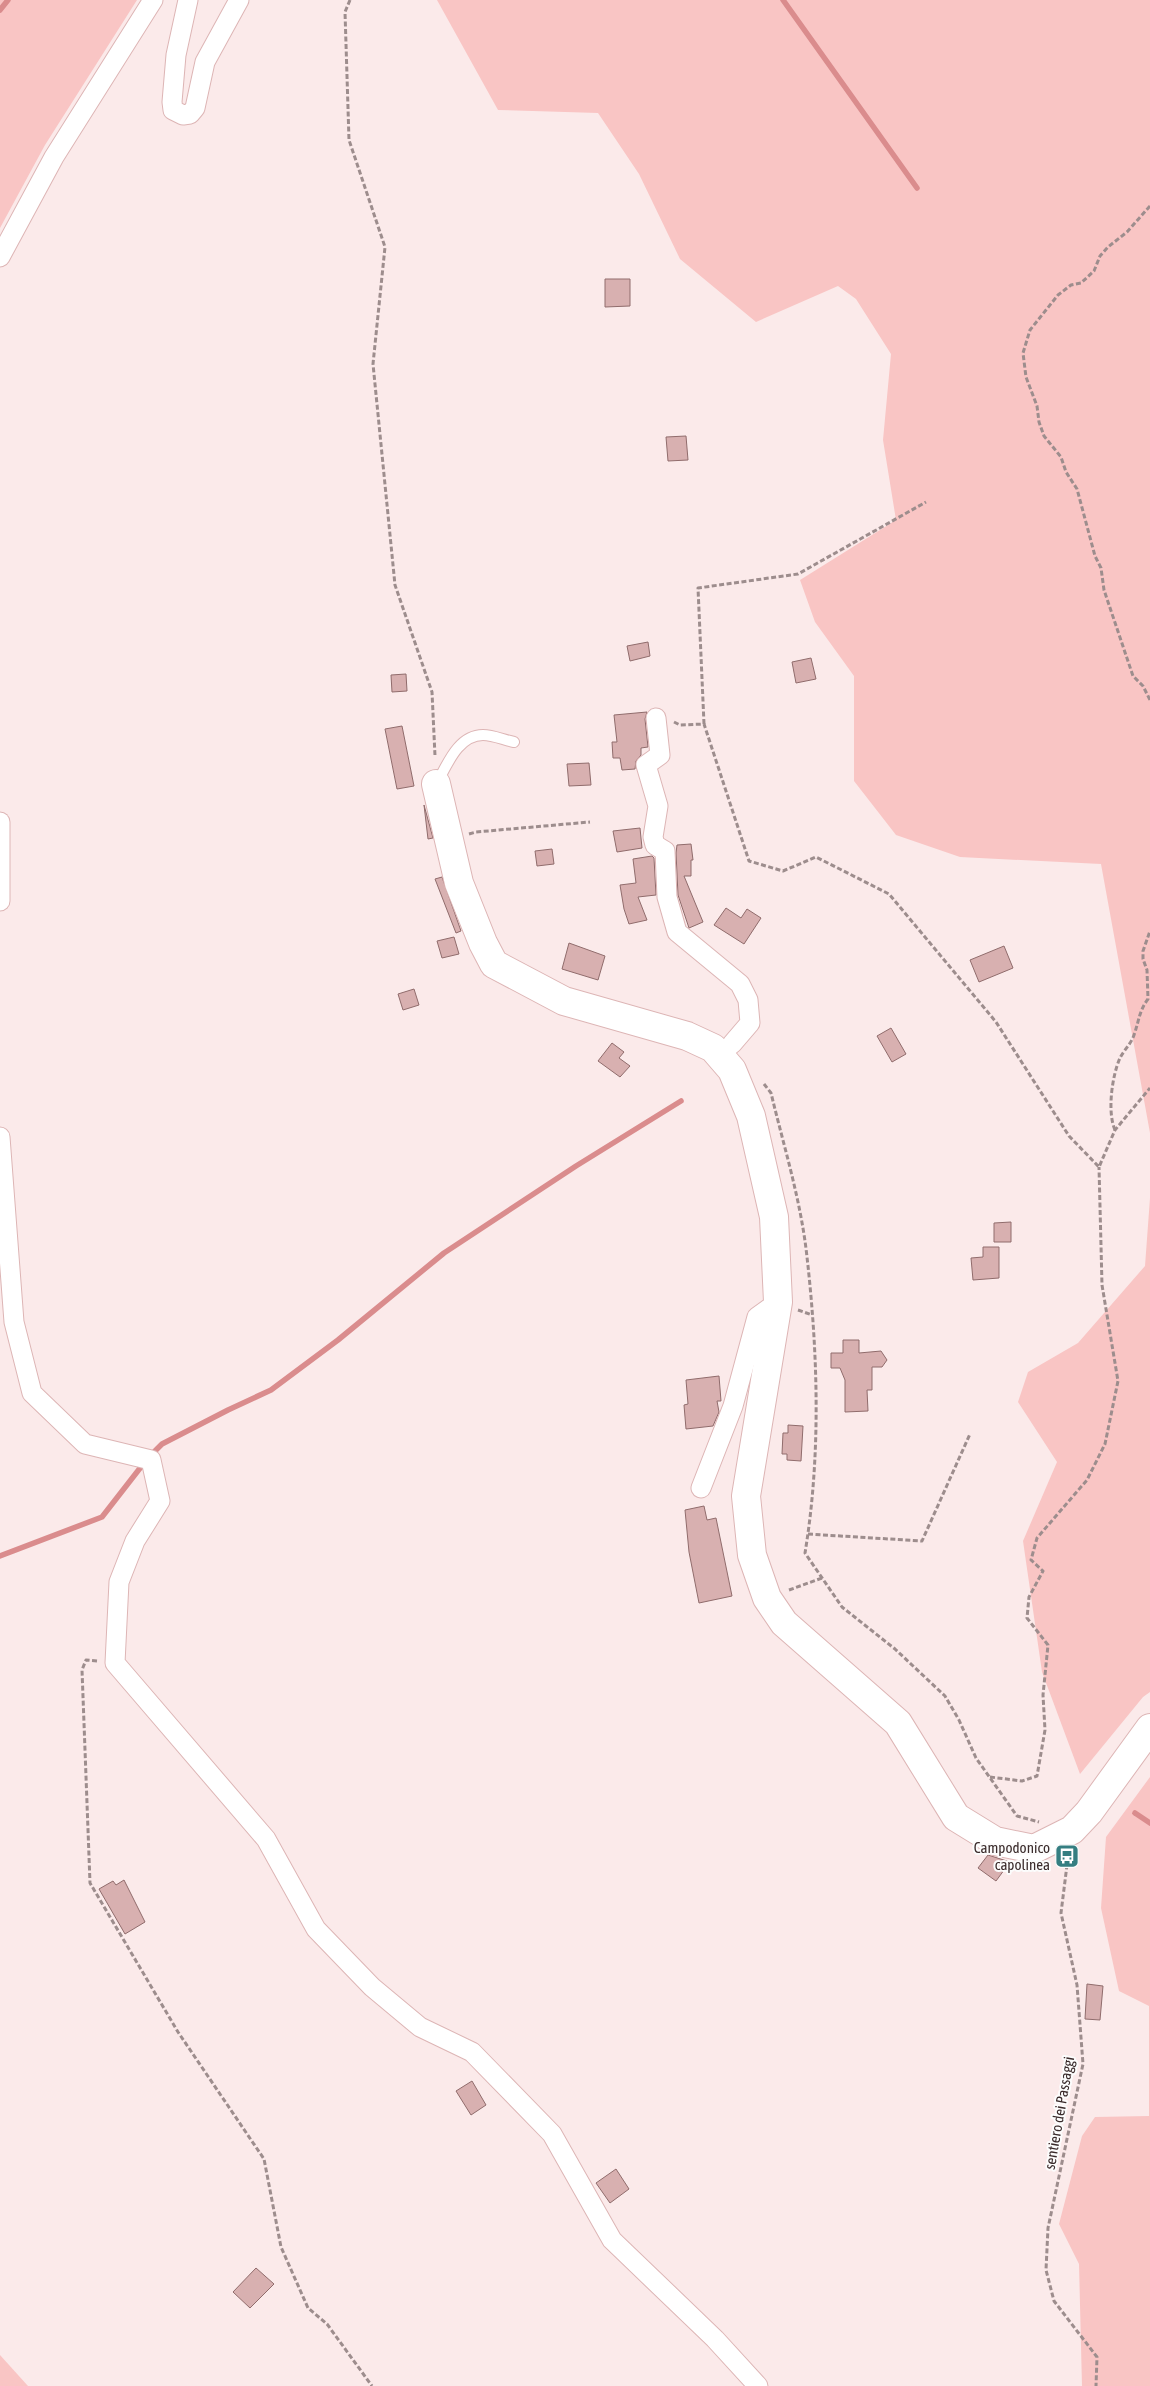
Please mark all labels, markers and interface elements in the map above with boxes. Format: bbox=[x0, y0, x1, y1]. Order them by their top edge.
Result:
place label: Campodonico capolinea bbox=[974, 1839, 1050, 1873]
bus stop icon: Campodonico capolinea bbox=[1054, 1843, 1080, 1869]
street label: sentiero dei Passaggi bbox=[1041, 2055, 1077, 2171]

